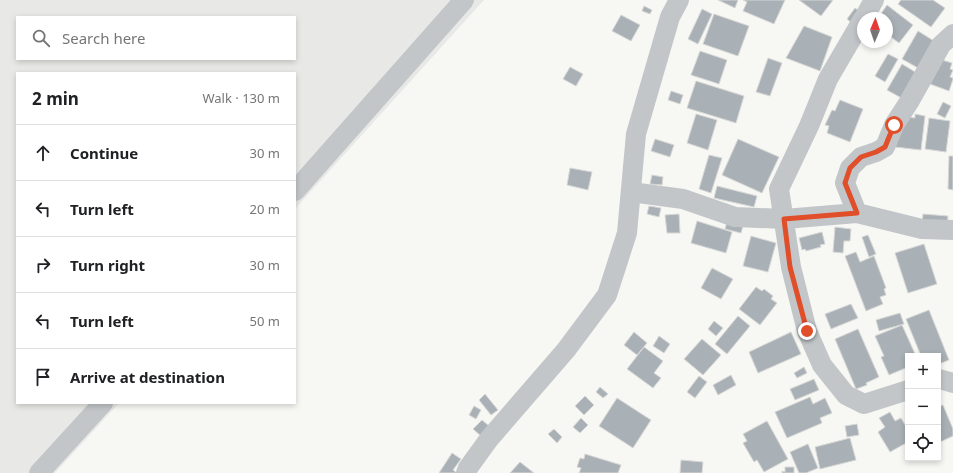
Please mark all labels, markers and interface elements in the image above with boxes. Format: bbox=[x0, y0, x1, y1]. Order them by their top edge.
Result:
north arrow bbox=[857, 12, 893, 48]
search box bbox=[16, 16, 296, 60]
icon: search bbox=[30, 27, 52, 49]
text: Search here bbox=[62, 28, 145, 48]
text: 2 min bbox=[32, 87, 79, 110]
text: Walk · 130 m bbox=[202, 89, 280, 107]
route start bbox=[885, 116, 903, 134]
icon: ahead bbox=[32, 142, 54, 164]
text: Continue bbox=[70, 143, 138, 163]
text: 30 m bbox=[250, 144, 280, 162]
icon: left bbox=[32, 198, 54, 220]
text: Turn left bbox=[70, 199, 134, 219]
text: 20 m bbox=[250, 200, 280, 218]
icon: right bbox=[32, 254, 54, 276]
text: Turn right bbox=[70, 255, 145, 275]
text: 30 m bbox=[250, 256, 280, 274]
icon: left bbox=[32, 310, 54, 332]
text: Turn left bbox=[70, 311, 134, 331]
text: 50 m bbox=[250, 312, 280, 330]
route end bbox=[798, 322, 816, 340]
map controls bbox=[905, 353, 941, 461]
button: + bbox=[905, 353, 941, 389]
icon: arrive bbox=[32, 366, 54, 388]
text: Arrive at destination bbox=[70, 367, 225, 387]
button: − bbox=[905, 389, 941, 425]
button: locate bbox=[905, 425, 941, 461]

